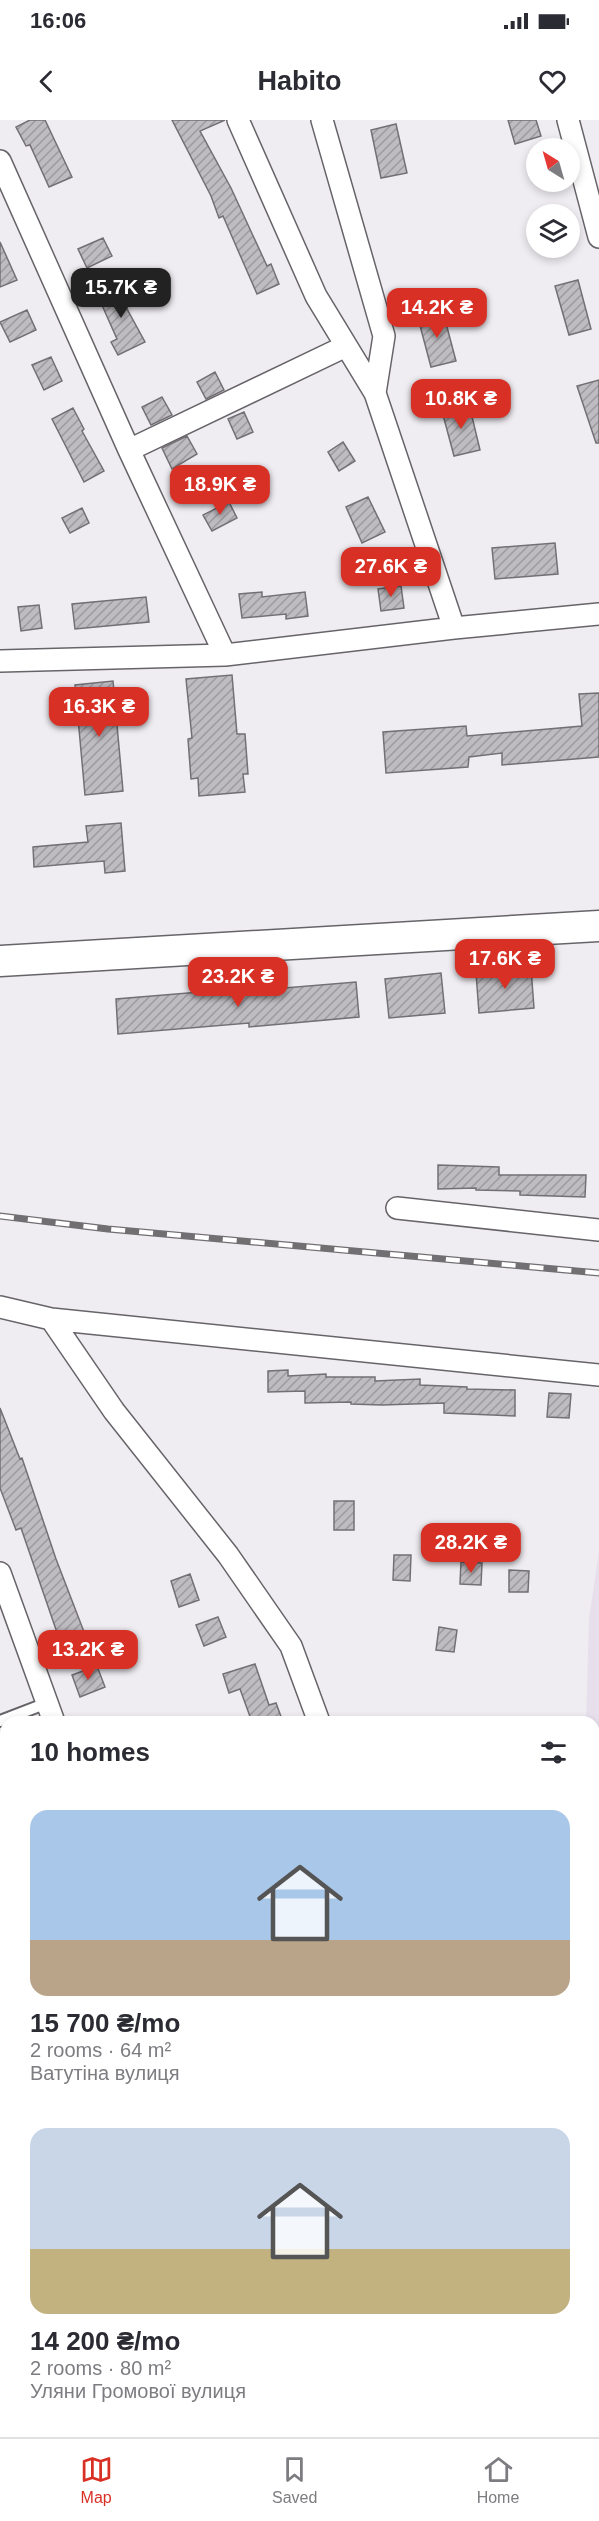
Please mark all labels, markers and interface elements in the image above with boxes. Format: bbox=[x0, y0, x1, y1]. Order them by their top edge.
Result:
text: 16:06 bbox=[30, 8, 86, 33]
icon: back bbox=[30, 65, 63, 98]
icon: heart bbox=[536, 65, 569, 98]
text: Habito bbox=[258, 66, 342, 96]
north arrow bbox=[526, 138, 580, 192]
map controls bbox=[526, 138, 580, 258]
button: layers bbox=[526, 204, 580, 258]
pin: 15.7K ₴ bbox=[66, 268, 176, 319]
text: 15.7K ₴ bbox=[85, 276, 157, 298]
pin: 14.2K ₴ bbox=[382, 288, 492, 339]
text: 14.2K ₴ bbox=[401, 296, 473, 318]
pin: 10.8K ₴ bbox=[406, 379, 516, 430]
text: 10.8K ₴ bbox=[425, 387, 497, 409]
pin: 18.9K ₴ bbox=[165, 465, 275, 516]
text: 18.9K ₴ bbox=[184, 473, 256, 495]
pin: 27.6K ₴ bbox=[336, 547, 446, 598]
text: 27.6K ₴ bbox=[355, 555, 427, 577]
pin: 16.3K ₴ bbox=[44, 687, 154, 738]
text: 16.3K ₴ bbox=[63, 695, 135, 717]
pin: 17.6K ₴ bbox=[450, 939, 560, 990]
text: 17.6K ₴ bbox=[469, 947, 541, 969]
pin: 23.2K ₴ bbox=[183, 957, 293, 1008]
text: 23.2K ₴ bbox=[202, 965, 274, 987]
pin: 28.2K ₴ bbox=[416, 1523, 526, 1574]
text: 28.2K ₴ bbox=[435, 1531, 507, 1553]
pin: 13.2K ₴ bbox=[33, 1630, 143, 1681]
text: 13.2K ₴ bbox=[52, 1638, 124, 1660]
icon: filters bbox=[537, 1736, 570, 1769]
text: 10 homes bbox=[30, 1737, 150, 1767]
icon: home bbox=[246, 1849, 354, 1957]
text: 15 700 ₴/mo bbox=[30, 2008, 180, 2038]
text: 2 rooms · 64 m² bbox=[30, 2039, 171, 2061]
text: Ватутіна вулиця bbox=[30, 2062, 180, 2084]
icon: home bbox=[246, 2167, 354, 2275]
text: 14 200 ₴/mo bbox=[30, 2326, 180, 2356]
text: 2 rooms · 80 m² bbox=[30, 2357, 171, 2379]
text: Уляни Громової вулиця bbox=[30, 2380, 246, 2402]
tab: Map bbox=[80, 2453, 113, 2507]
tab: Saved bbox=[272, 2453, 317, 2507]
tab: Home bbox=[477, 2453, 519, 2507]

